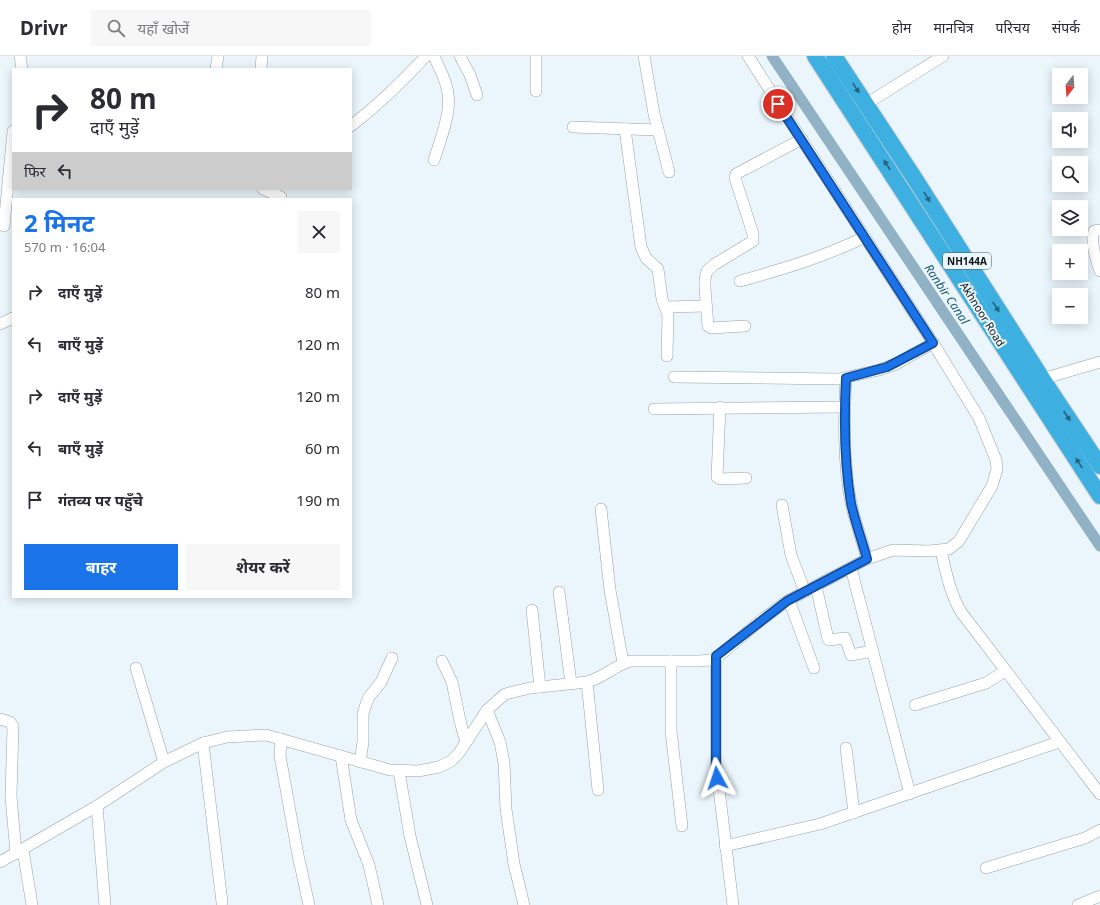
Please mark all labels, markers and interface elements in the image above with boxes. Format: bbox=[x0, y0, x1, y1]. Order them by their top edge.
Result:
search box bbox=[91, 10, 371, 46]
text: Drivr bbox=[20, 15, 67, 41]
icon: search bbox=[105, 17, 127, 39]
text: यहाँ खोजें bbox=[137, 18, 189, 38]
text: होम bbox=[892, 18, 911, 37]
text: मानचित्र bbox=[933, 18, 974, 37]
text: परिचय bbox=[996, 18, 1030, 37]
text: संपर्क bbox=[1052, 18, 1080, 37]
north arrow bbox=[1052, 68, 1088, 104]
map controls bbox=[1052, 68, 1088, 324]
text: 80 m bbox=[90, 79, 157, 117]
one-way arrow bbox=[852, 83, 860, 94]
icon: right bbox=[24, 84, 76, 136]
pin bbox=[761, 87, 795, 121]
icon: arrive bbox=[767, 93, 789, 115]
button: sound bbox=[1052, 112, 1088, 148]
text: दाएँ मुड़ें bbox=[90, 115, 139, 139]
button: search bbox=[1052, 156, 1088, 192]
icon: left bbox=[54, 160, 76, 182]
one-way arrow bbox=[883, 160, 891, 170]
text: फिर bbox=[24, 161, 46, 181]
one-way arrow bbox=[923, 191, 930, 203]
button: layers bbox=[1052, 200, 1088, 236]
text: 2 मिनट bbox=[24, 206, 94, 239]
button: close bbox=[298, 211, 340, 253]
text: 570 m · 16:04 bbox=[24, 238, 105, 256]
button: + bbox=[1052, 244, 1088, 280]
road number: NH144A bbox=[943, 253, 991, 269]
water label: Ranbir Canal bbox=[921, 261, 974, 328]
street label: Akhnoor Road bbox=[957, 279, 1009, 349]
icon: right bbox=[24, 281, 46, 303]
text: दाएँ मुड़ें bbox=[58, 282, 102, 302]
text: 80 m bbox=[305, 282, 340, 302]
button: − bbox=[1052, 288, 1088, 324]
one-way arrow bbox=[992, 302, 1000, 313]
icon: left bbox=[24, 333, 46, 355]
text: बाएँ मुड़ें bbox=[58, 334, 103, 354]
text: 120 m bbox=[296, 334, 340, 354]
icon: right bbox=[24, 385, 46, 407]
text: दाएँ मुड़ें bbox=[58, 386, 102, 406]
text: 120 m bbox=[296, 386, 340, 406]
one-way arrow bbox=[1063, 411, 1071, 422]
icon: left bbox=[24, 437, 46, 459]
text: बाएँ मुड़ें bbox=[58, 438, 103, 458]
text: 60 m bbox=[305, 438, 340, 458]
one-way arrow bbox=[1075, 457, 1082, 469]
icon: arrive bbox=[24, 489, 46, 511]
text: गंतव्य पर पहुँचे bbox=[58, 490, 143, 510]
text: 190 m bbox=[296, 490, 340, 510]
button: बाहर bbox=[24, 544, 178, 590]
button: शेयर करें bbox=[186, 544, 340, 590]
position arrow bbox=[696, 757, 738, 799]

